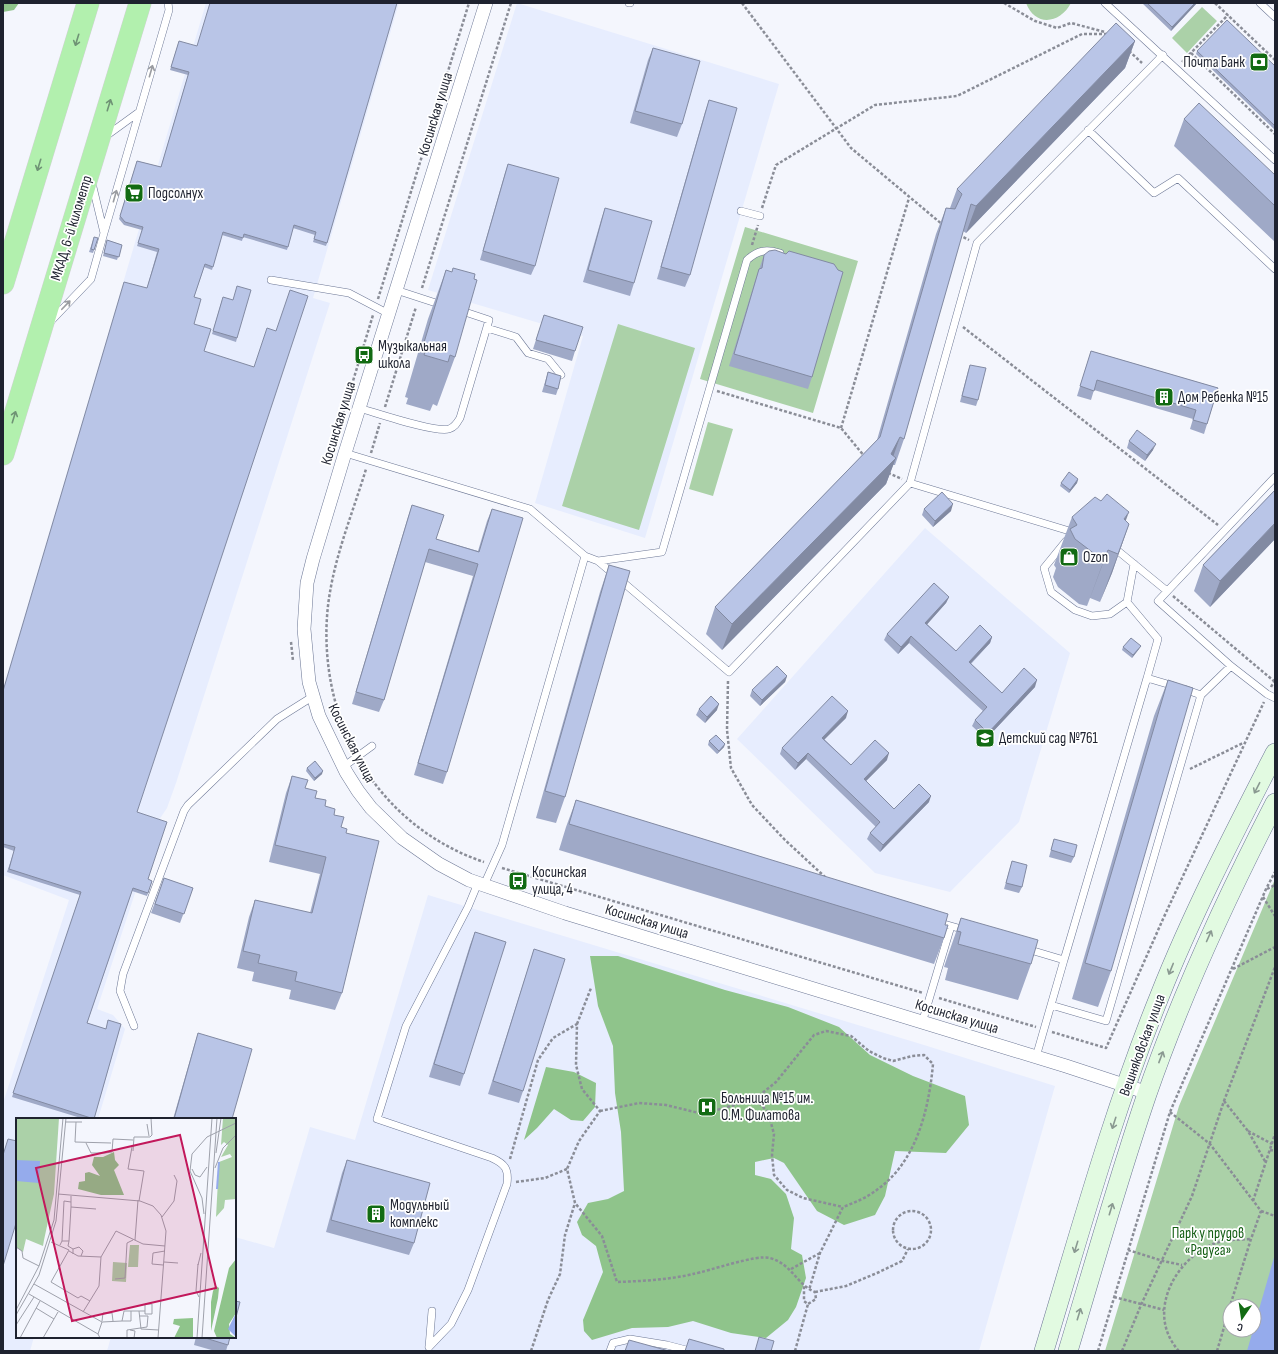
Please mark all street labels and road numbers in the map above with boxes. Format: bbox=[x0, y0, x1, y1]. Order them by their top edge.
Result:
street label: Косинская улица bbox=[414, 70, 457, 158]
street label: МКАД, 6-й километр bbox=[46, 173, 96, 283]
street label: Косинская улица bbox=[317, 379, 360, 467]
street label: Косинская улица bbox=[324, 700, 380, 786]
street label: Косинская улица bbox=[603, 900, 691, 943]
street label: Вешняковская улица bbox=[1115, 991, 1170, 1099]
street label: Косинская улица bbox=[913, 995, 1001, 1038]

